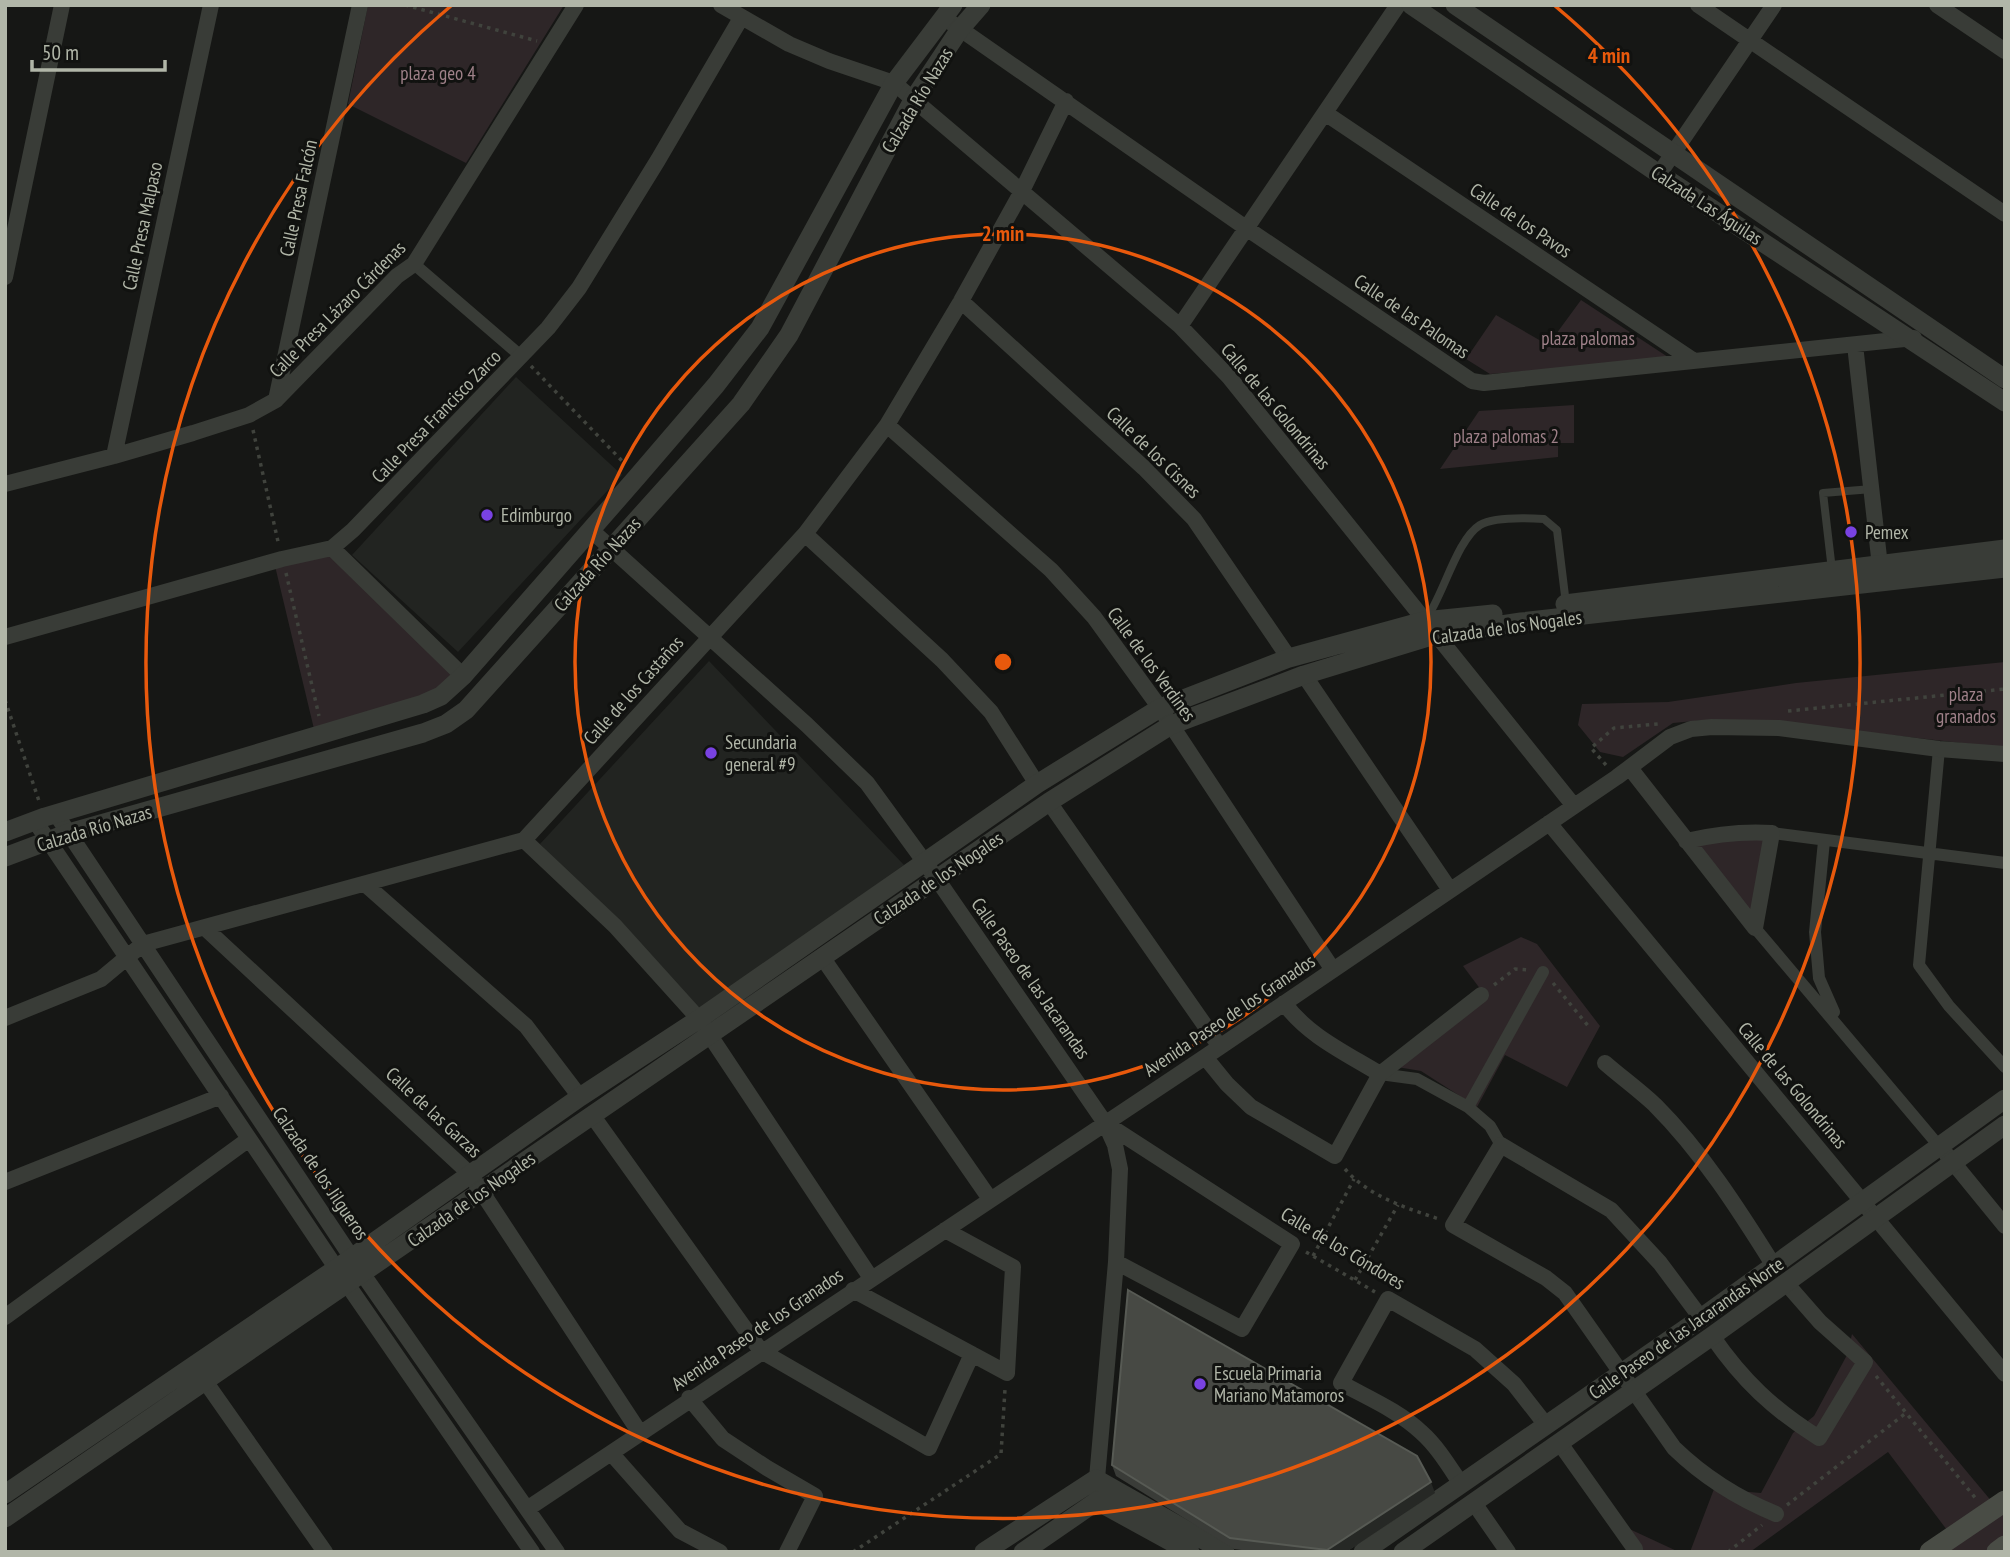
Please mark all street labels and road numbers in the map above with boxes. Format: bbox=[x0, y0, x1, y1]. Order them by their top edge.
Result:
street label: Calzada Río Nazas bbox=[876, 43, 958, 157]
street label: Calle Presa Falcón bbox=[274, 137, 322, 259]
street label: Calle Presa Malpaso bbox=[117, 160, 167, 292]
street label: Calzada Las Águilas bbox=[1647, 160, 1767, 250]
street label: Calle de los Pavos bbox=[1466, 177, 1576, 263]
street label: Calle Presa Lázaro Cárdenas bbox=[264, 236, 410, 382]
street label: Calle de las Palomas bbox=[1350, 269, 1474, 363]
street label: Calle de las Golondrinas bbox=[1216, 338, 1336, 474]
street label: Calle Presa Francisco Zarco bbox=[366, 344, 506, 488]
street label: Calle de los Cisnes bbox=[1102, 401, 1206, 503]
street label: Calzada Río Nazas bbox=[548, 512, 646, 616]
street label: Calle de los Verdines bbox=[1102, 602, 1202, 726]
street label: Calzada de los Nogales bbox=[1431, 605, 1583, 649]
street label: Calle de los Castaños bbox=[578, 631, 688, 749]
street label: Calzada Río Nazas bbox=[34, 799, 154, 857]
street label: Calzada de los Nogales bbox=[869, 826, 1007, 930]
street label: Calle Paseo de las Jacarandas bbox=[966, 893, 1096, 1063]
street label: Avenida Paseo de los Granados bbox=[1139, 949, 1319, 1081]
street label: Calle de las Golondrinas bbox=[1733, 1017, 1853, 1153]
street label: Calle de las Garzas bbox=[381, 1061, 487, 1163]
street label: Calzada de los Jilgueros bbox=[268, 1102, 374, 1244]
street label: Calzada de los Nogales bbox=[402, 1146, 540, 1252]
street label: Calle de los Cóndores bbox=[1277, 1202, 1409, 1294]
street label: Calle Paseo de las Jacarandas Norte bbox=[1584, 1251, 1788, 1404]
street label: Avenida Paseo de los Granados bbox=[667, 1263, 847, 1395]

